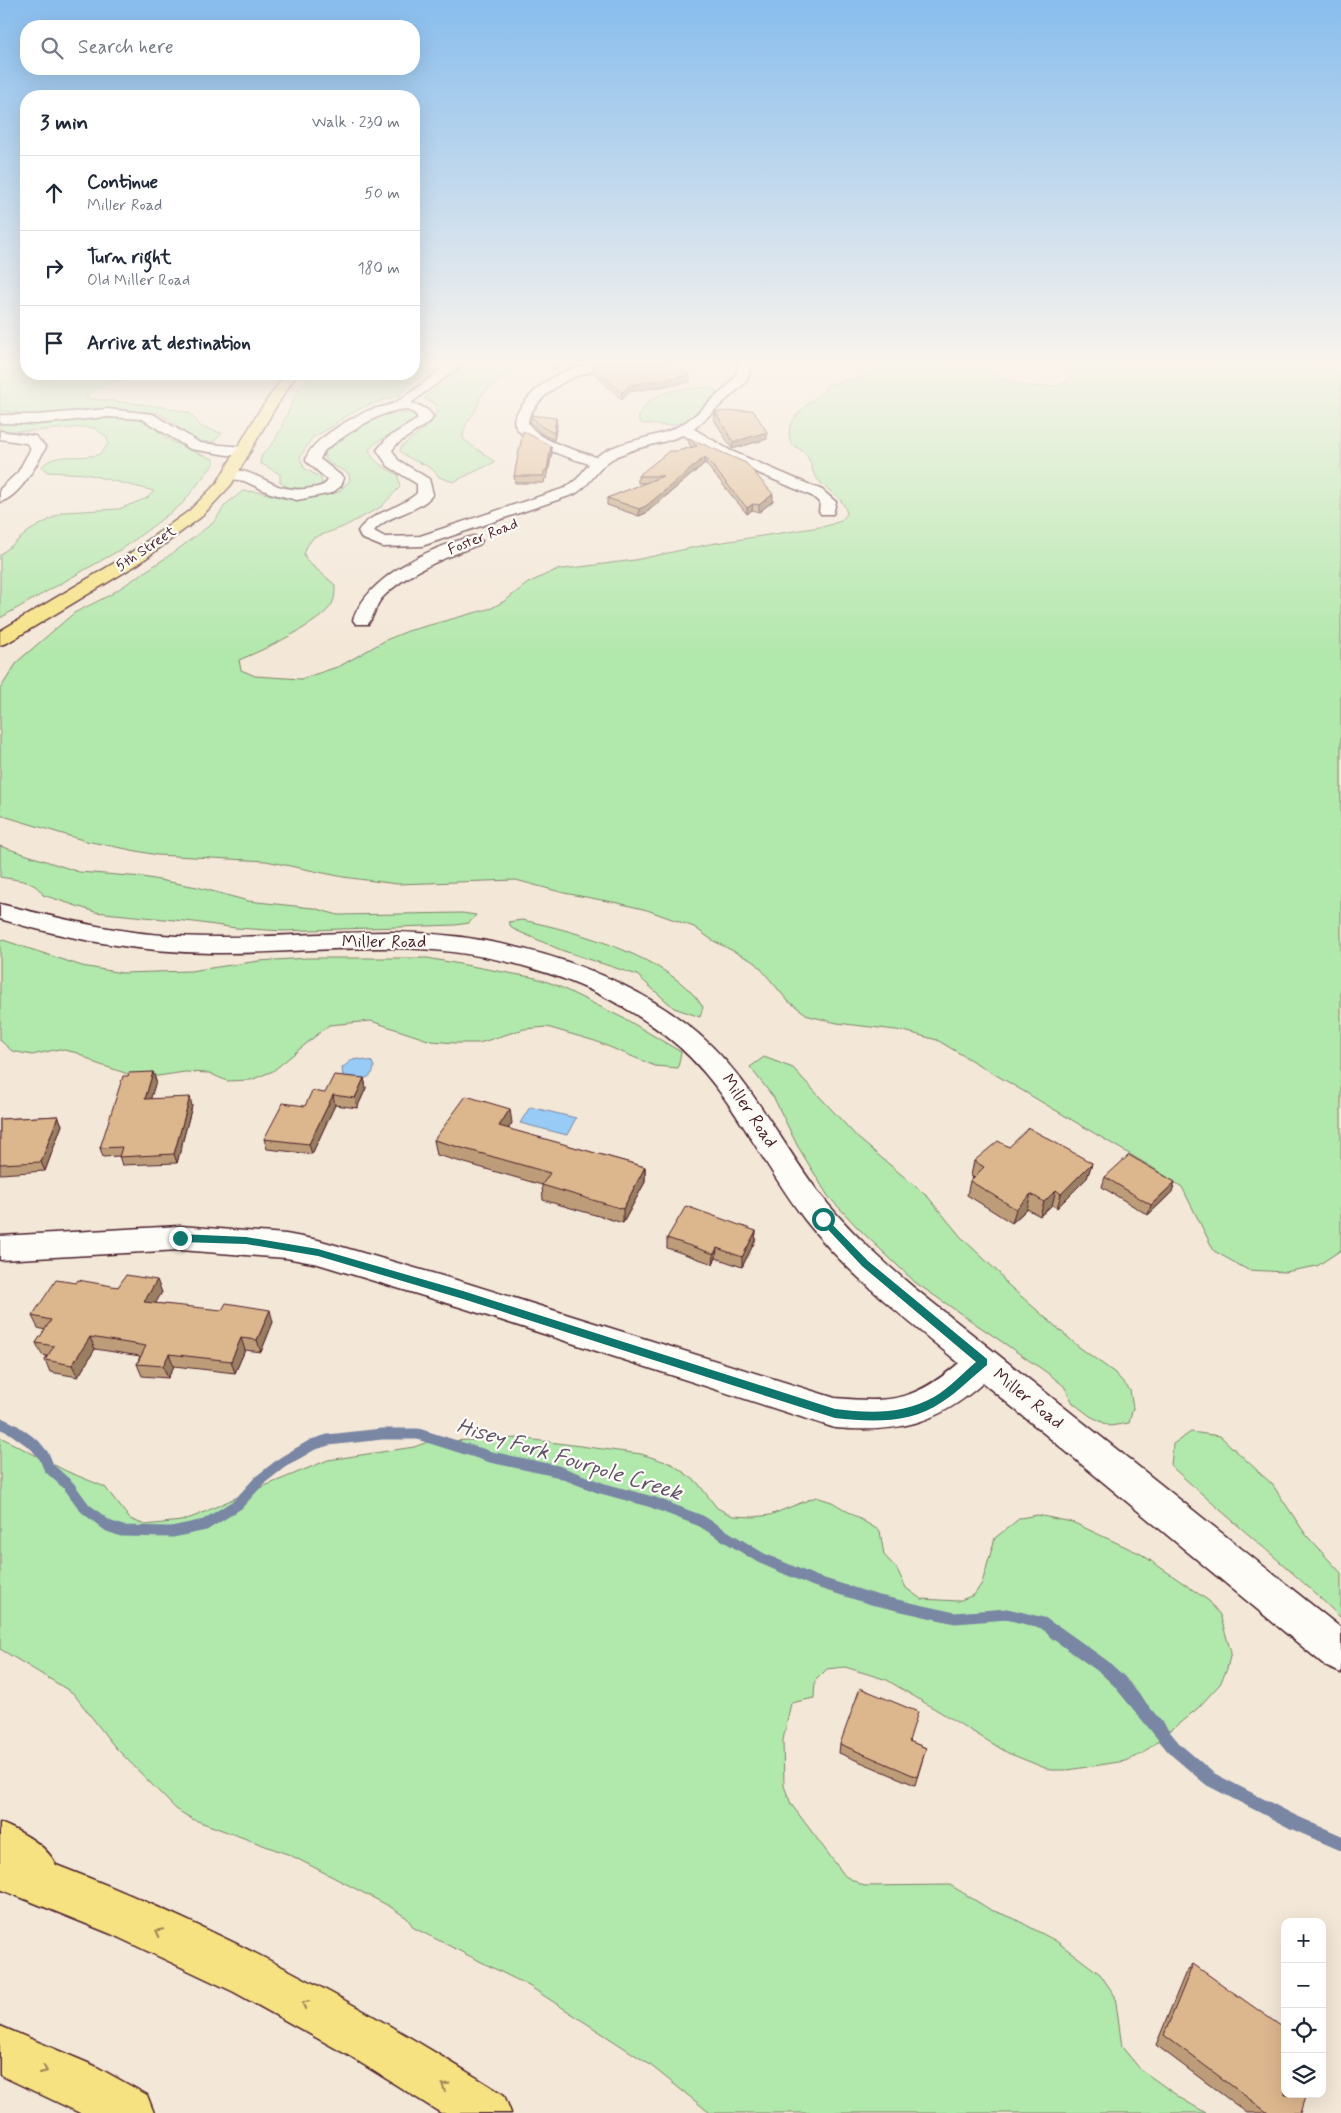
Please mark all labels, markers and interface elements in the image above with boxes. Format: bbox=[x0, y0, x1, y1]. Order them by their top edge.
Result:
search box bbox=[20, 20, 420, 75]
icon: search bbox=[38, 34, 66, 62]
text: Search here bbox=[78, 35, 174, 60]
text: 3 min bbox=[40, 109, 88, 137]
text: Walk · 230 m bbox=[312, 112, 400, 133]
text: Continue bbox=[87, 170, 158, 195]
icon: ahead bbox=[40, 179, 68, 207]
text: 50 m bbox=[364, 183, 400, 204]
text: Miller Road bbox=[87, 195, 162, 216]
text: Turn right bbox=[87, 245, 171, 270]
icon: right bbox=[40, 254, 68, 282]
text: 180 m bbox=[357, 258, 400, 279]
text: Old Miller Road bbox=[87, 270, 190, 291]
icon: arrive bbox=[40, 329, 68, 357]
text: Arrive at destination bbox=[87, 331, 251, 356]
street label: Foster Road bbox=[445, 514, 521, 560]
street label: 5th Street bbox=[112, 521, 180, 576]
street label: Miller Road bbox=[342, 930, 426, 954]
street label: Miller Road bbox=[715, 1069, 783, 1153]
route start bbox=[812, 1208, 835, 1231]
route end bbox=[169, 1227, 192, 1250]
street label: Miller Road bbox=[988, 1363, 1068, 1435]
water label: Hisey Fork Fourpole Creek bbox=[453, 1412, 687, 1508]
map controls bbox=[1281, 1918, 1326, 2098]
button: + bbox=[1281, 1918, 1326, 1963]
one-way arrow bbox=[156, 1928, 165, 1938]
button: − bbox=[1281, 1963, 1326, 2008]
one-way arrow bbox=[301, 2000, 310, 2010]
button: locate bbox=[1281, 2008, 1326, 2053]
button: layers bbox=[1281, 2053, 1326, 2098]
one-way arrow bbox=[39, 2064, 48, 2074]
one-way arrow bbox=[442, 2083, 451, 2093]

